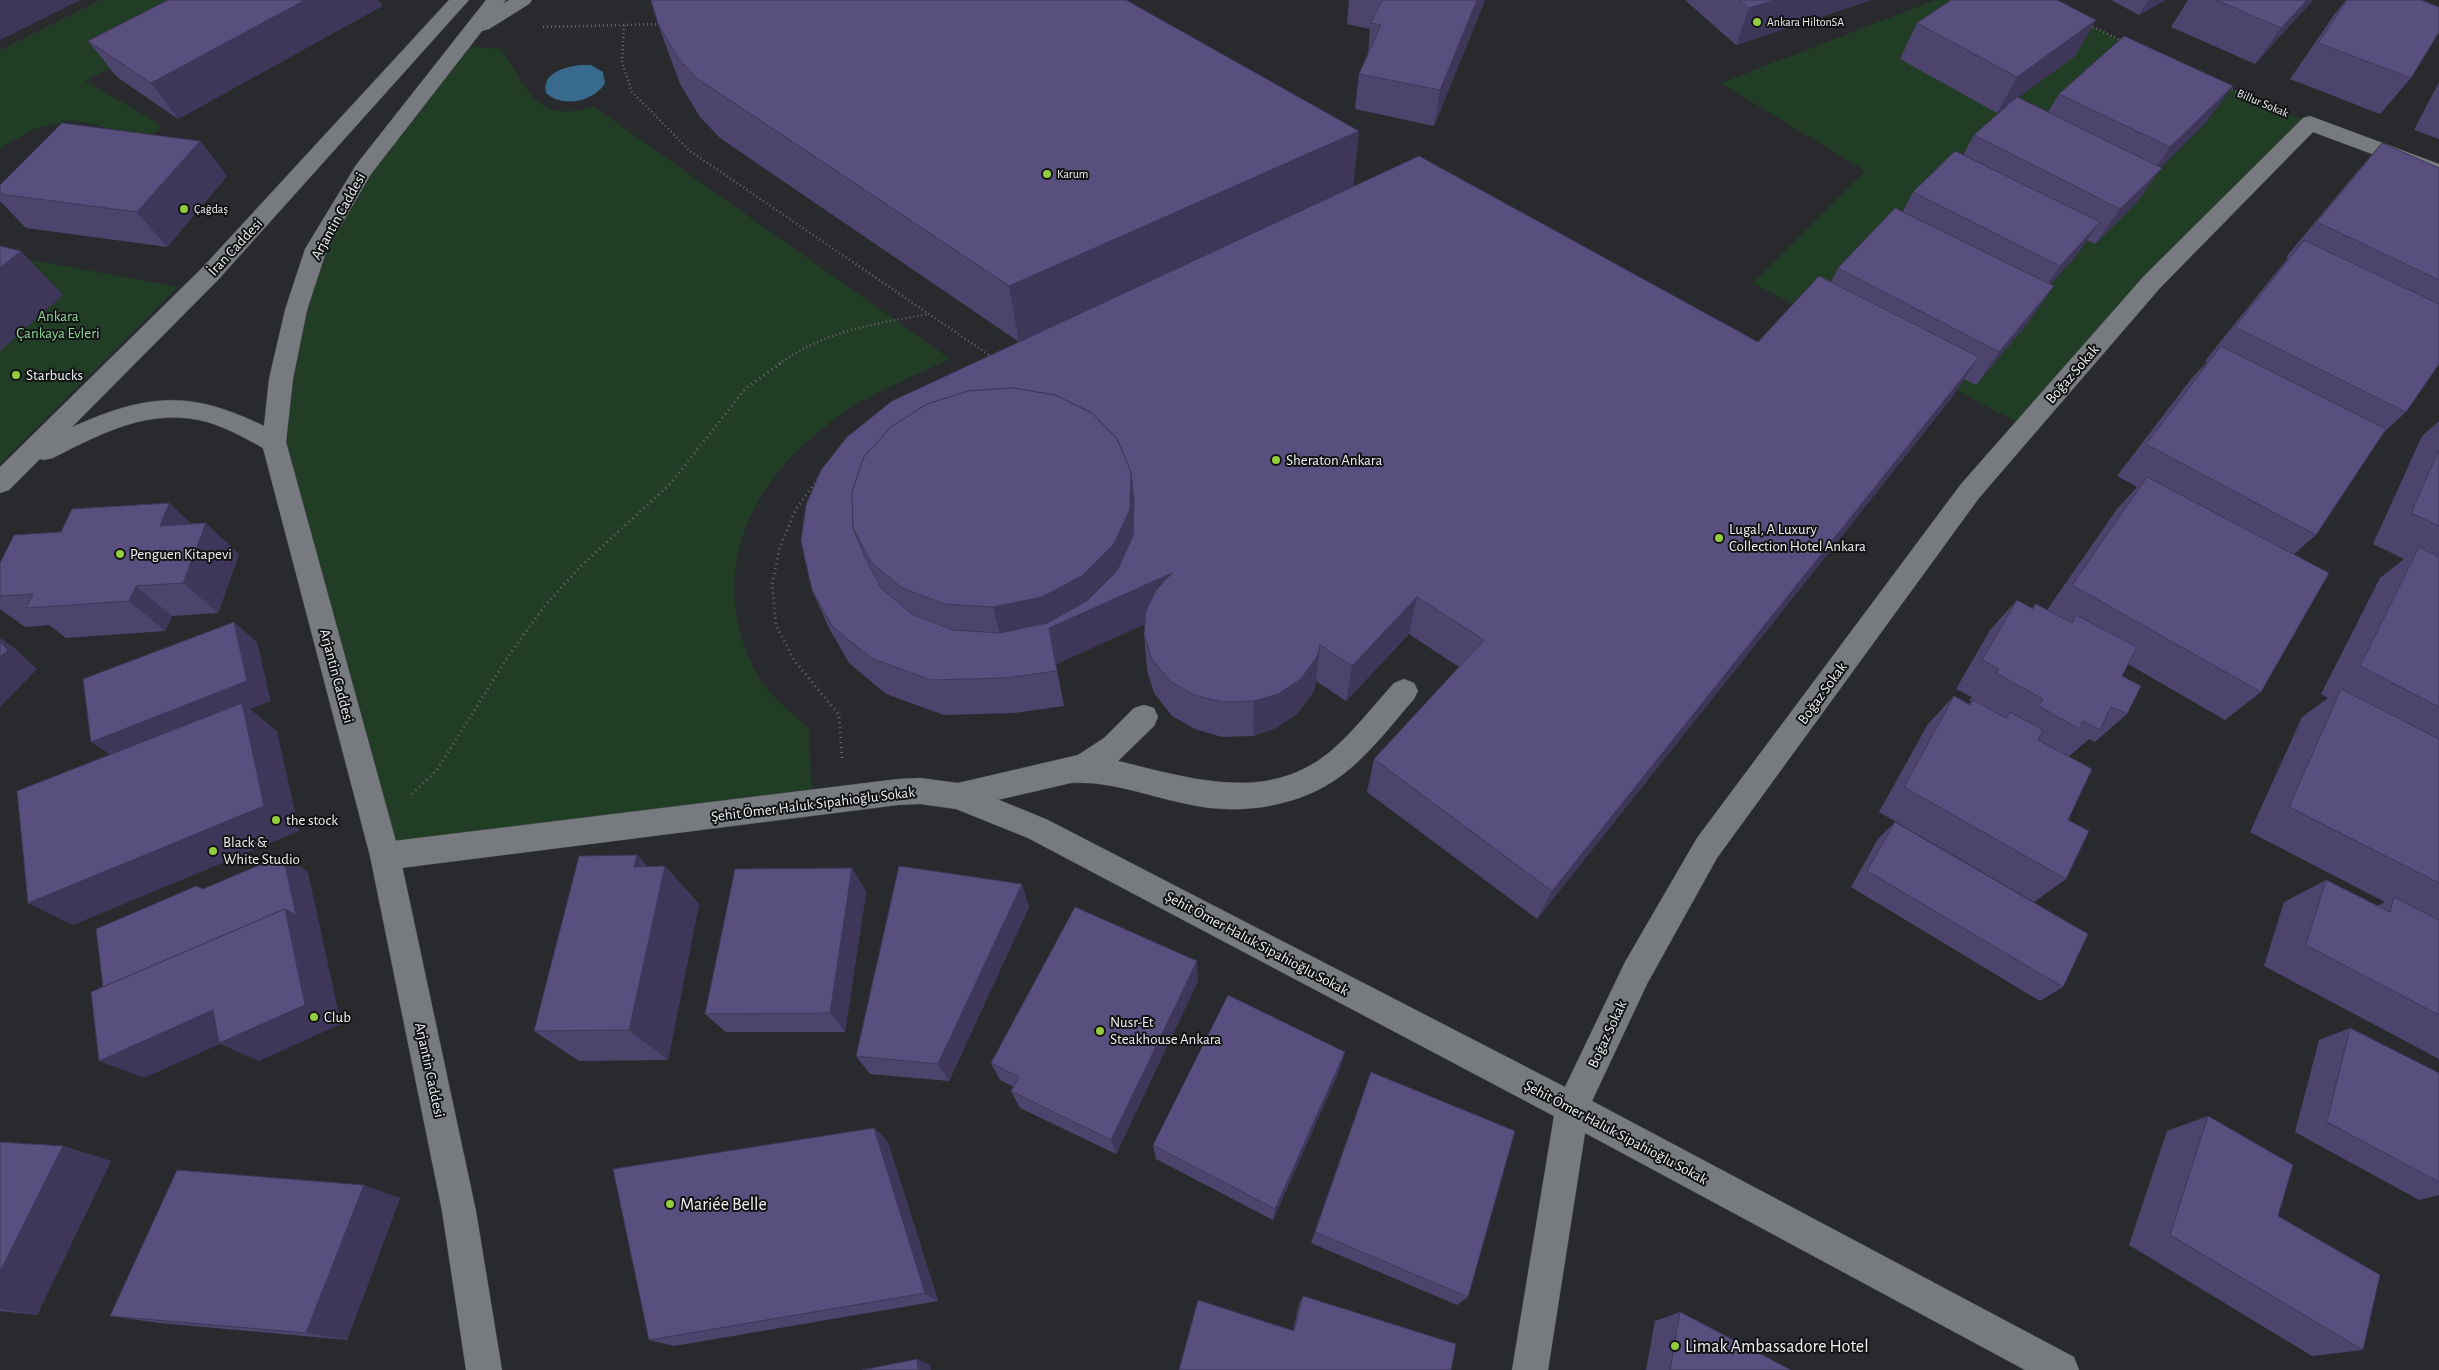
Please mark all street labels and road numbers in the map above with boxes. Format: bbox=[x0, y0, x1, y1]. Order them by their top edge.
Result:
street label: Billur Sokak bbox=[2235, 87, 2291, 119]
street label: Arjantin Caddesi bbox=[308, 170, 368, 262]
street label: İran Caddesi bbox=[204, 215, 265, 279]
street label: Boğaz Sokak bbox=[2043, 342, 2102, 407]
street label: Arjantin Caddesi bbox=[317, 627, 356, 725]
street label: Boğaz Sokak bbox=[1795, 659, 1850, 727]
street label: Şehit Ömer Haluk Sipahioğlu Sokak bbox=[710, 783, 916, 824]
street label: Şehit Ömer Haluk Sipahioğlu Sokak bbox=[1163, 887, 1352, 998]
street label: Boğaz Sokak bbox=[1585, 998, 1630, 1070]
street label: Arjantin Caddesi bbox=[412, 1021, 447, 1119]
street label: Şehit Ömer Haluk Sipahioğlu Sokak bbox=[1522, 1076, 1711, 1187]

